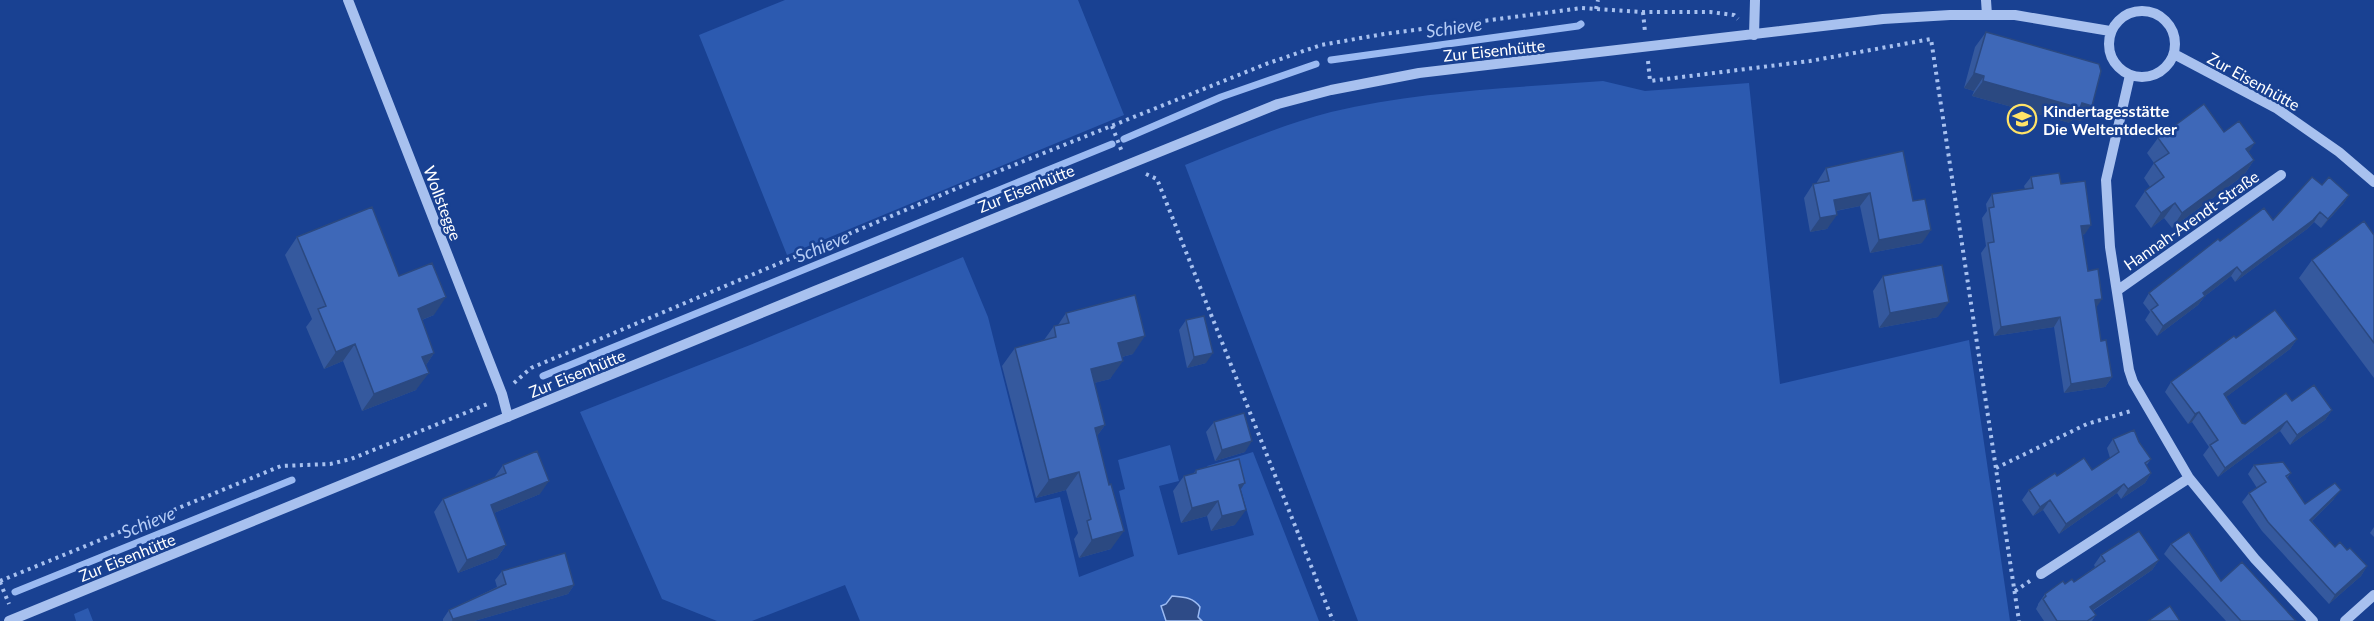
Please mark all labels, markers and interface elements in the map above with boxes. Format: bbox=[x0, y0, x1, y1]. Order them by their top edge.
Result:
water label: Schieve bbox=[1425, 12, 1483, 42]
street label: Zur Eisenhütte bbox=[1442, 35, 1546, 65]
street label: Zur Eisenhütte bbox=[2205, 48, 2303, 114]
place label: Kindertagesstätte Die Weltentdecker bbox=[2043, 101, 2177, 138]
school or university icon: Kindertagesstätte Die Weltentdecker bbox=[2006, 103, 2038, 135]
street label: Zur Eisenhütte bbox=[975, 160, 1077, 216]
street label: Wollstegge bbox=[420, 163, 466, 243]
street label: Hannah-Arendt-Straße bbox=[2120, 166, 2262, 274]
water label: Schieve bbox=[792, 225, 852, 267]
street label: Zur Eisenhütte bbox=[526, 345, 628, 401]
water label: Schieve bbox=[118, 501, 178, 543]
street label: Zur Eisenhütte bbox=[76, 529, 178, 585]

